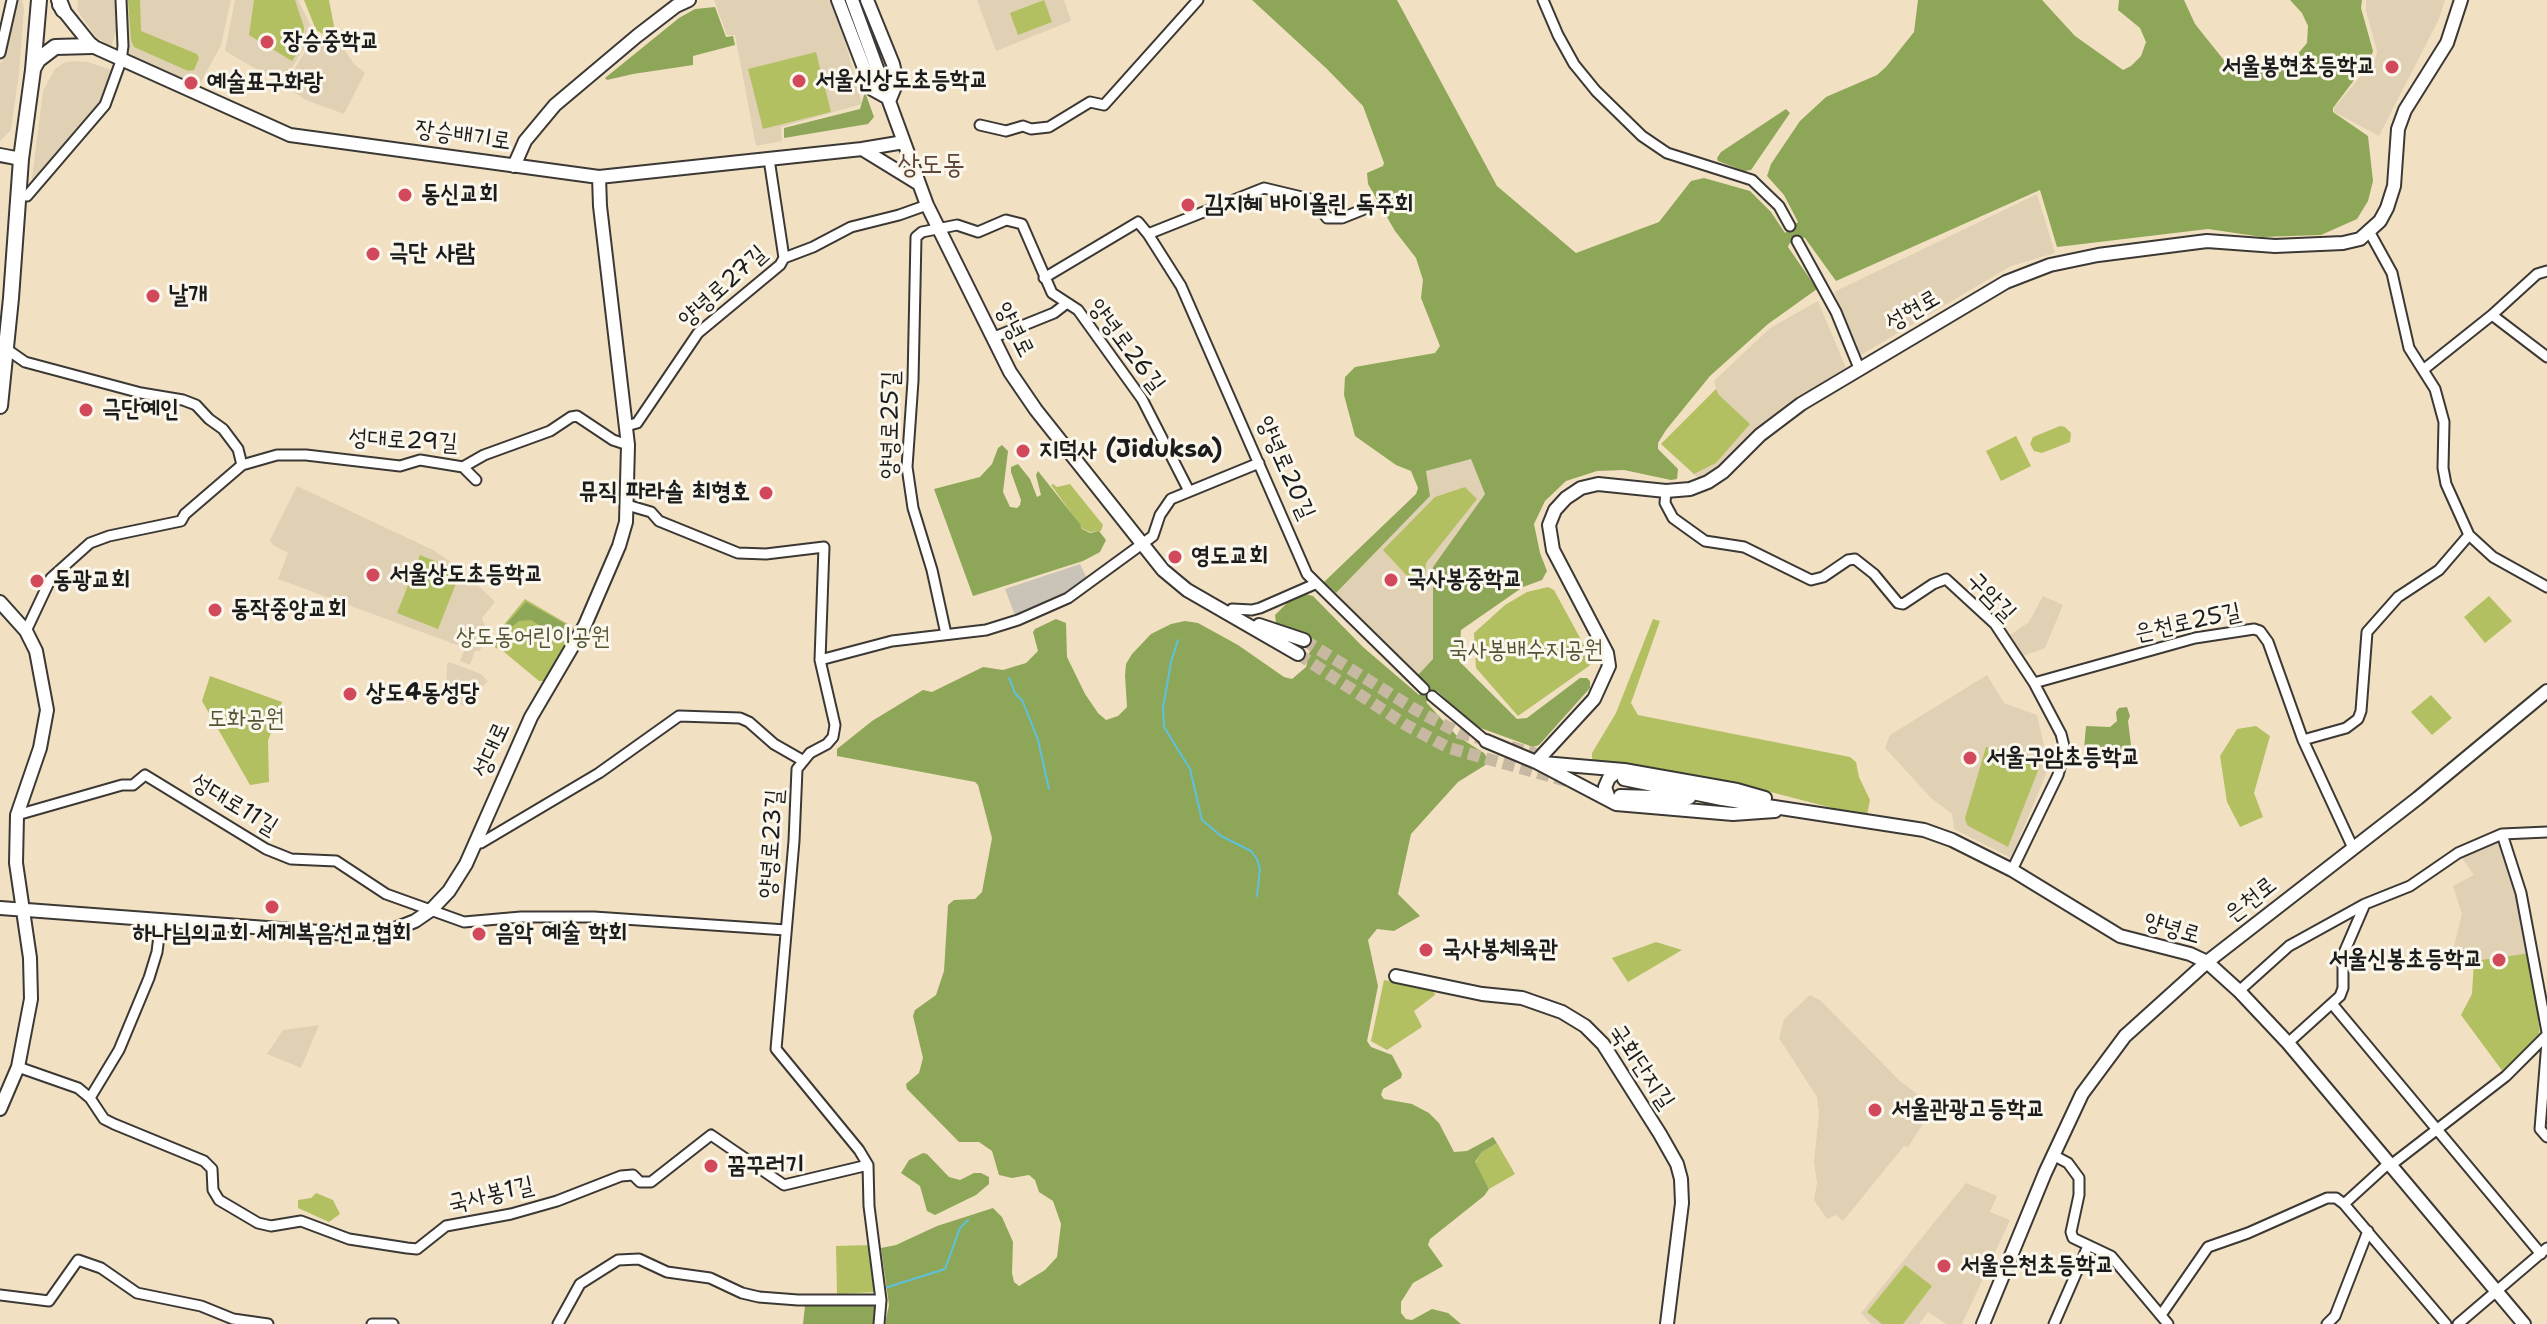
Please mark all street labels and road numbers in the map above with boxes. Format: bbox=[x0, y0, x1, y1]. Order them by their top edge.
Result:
street label: 장승배기로 bbox=[413, 115, 513, 157]
street label: 양녕로27길 bbox=[673, 240, 773, 334]
street label: 성현로 bbox=[1881, 284, 1945, 338]
street label: 양녕로26길 bbox=[1081, 293, 1171, 399]
street label: 양녕로 bbox=[988, 298, 1040, 362]
street label: 양녕로25길 bbox=[876, 371, 906, 479]
street label: 양녕로20길 bbox=[1249, 412, 1321, 524]
street label: 성대로29길 bbox=[348, 424, 458, 458]
street label: 구암길 bbox=[1961, 566, 2021, 628]
street label: 은천로25길 bbox=[2132, 598, 2244, 648]
street label: 성대로 bbox=[467, 718, 517, 782]
street label: 성대로11길 bbox=[185, 768, 283, 842]
street label: 양녕로23길 bbox=[754, 788, 790, 900]
street label: 은천로 bbox=[2219, 871, 2283, 929]
street label: 양녕로 bbox=[2140, 907, 2204, 951]
street label: 국회단지길 bbox=[1602, 1019, 1680, 1115]
street label: 국사봉1길 bbox=[445, 1171, 537, 1219]

